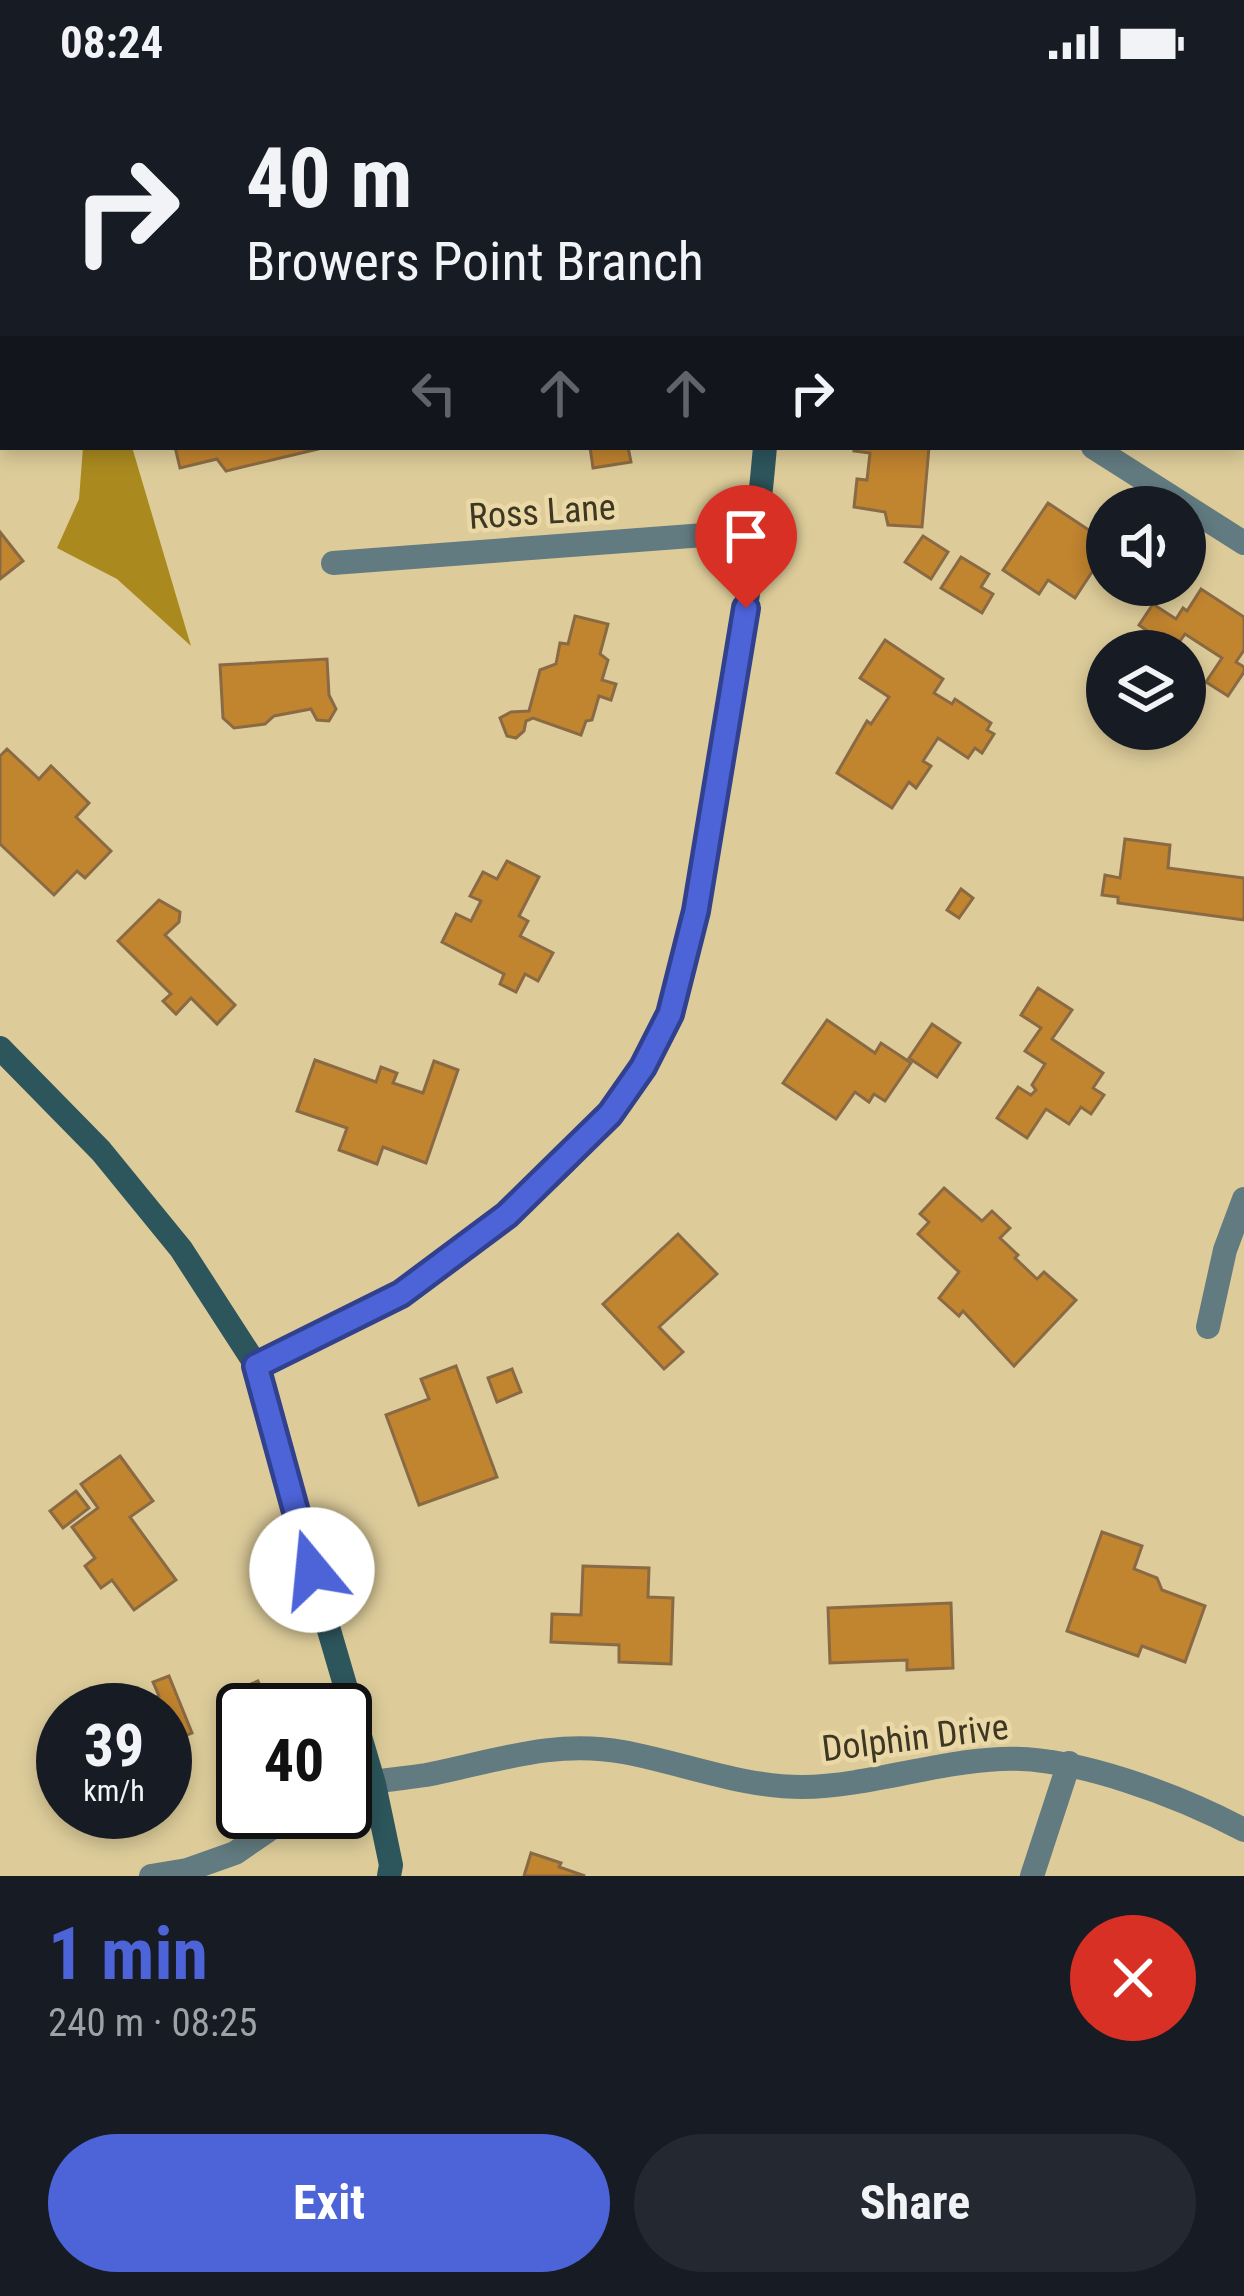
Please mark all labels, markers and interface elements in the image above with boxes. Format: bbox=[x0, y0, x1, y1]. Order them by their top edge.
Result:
text: 08:24 bbox=[60, 16, 163, 69]
text: 40 m bbox=[246, 129, 413, 228]
icon: right bbox=[48, 132, 204, 288]
text: Browers Point Branch bbox=[246, 230, 704, 293]
icon: left bbox=[401, 360, 467, 426]
icon: ahead bbox=[527, 360, 593, 426]
icon: ahead bbox=[653, 360, 719, 426]
icon: right bbox=[779, 360, 845, 426]
pin bbox=[695, 485, 797, 608]
street label: Ross Lane bbox=[467, 486, 617, 538]
map controls bbox=[1086, 486, 1206, 750]
button: sound bbox=[1086, 486, 1206, 606]
icon: arrive bbox=[713, 503, 779, 569]
button: layers bbox=[1086, 630, 1206, 750]
position arrow bbox=[249, 1507, 375, 1633]
speed limit sign: 40 bbox=[216, 1683, 372, 1839]
street label: Dolphin Drive bbox=[819, 1706, 1011, 1770]
text: 39 bbox=[84, 1710, 144, 1781]
text: km/h bbox=[83, 1773, 145, 1808]
text: 1 min bbox=[48, 1912, 208, 1997]
button: close bbox=[1070, 1915, 1196, 2041]
text: 240 m · 08:25 bbox=[48, 2000, 258, 2046]
button: Exit bbox=[48, 2134, 610, 2272]
button: Share bbox=[634, 2134, 1196, 2272]

